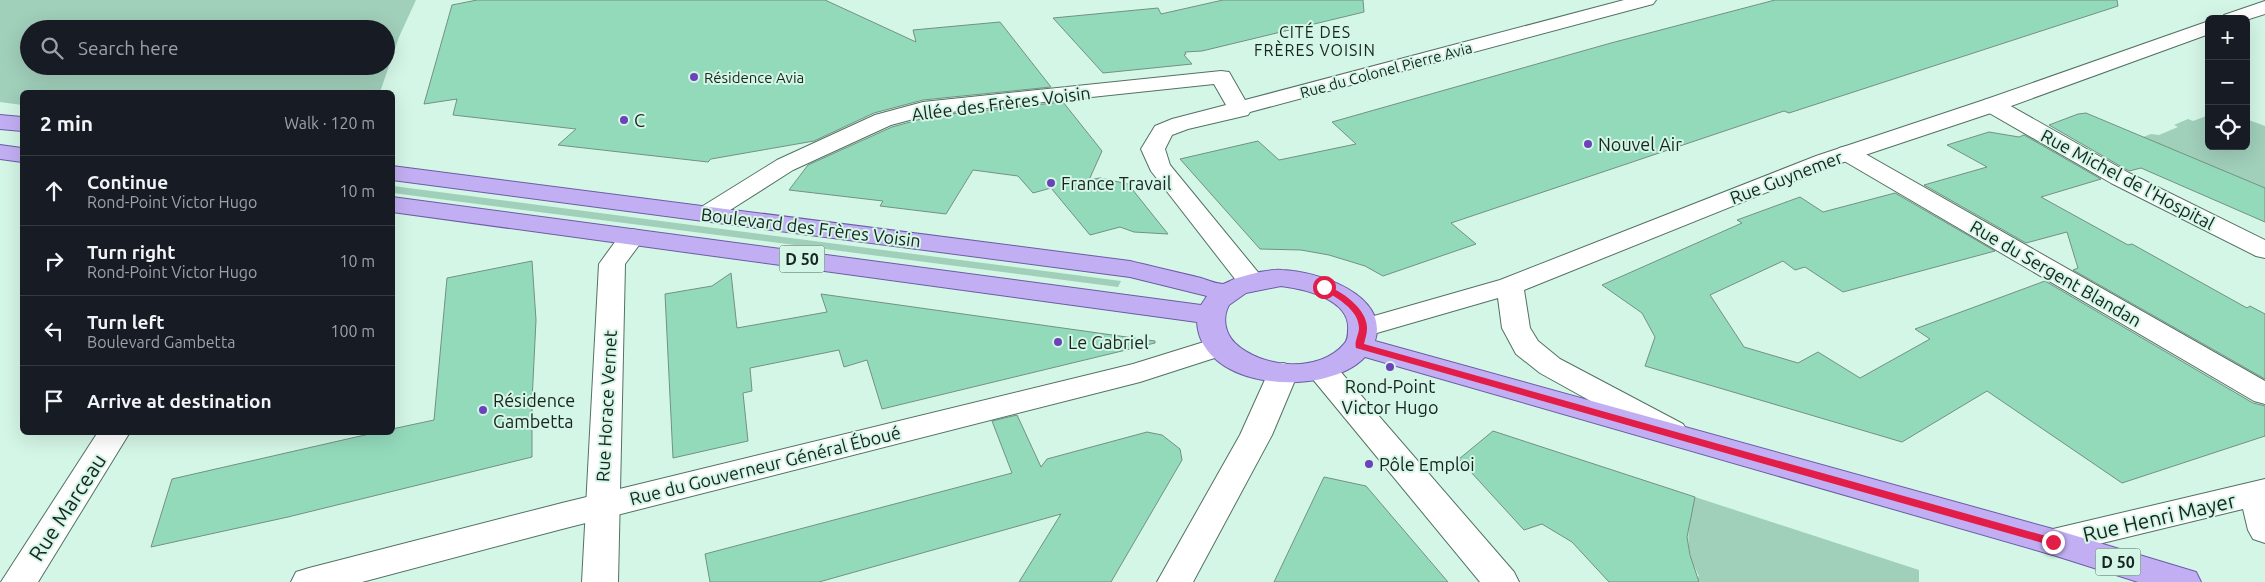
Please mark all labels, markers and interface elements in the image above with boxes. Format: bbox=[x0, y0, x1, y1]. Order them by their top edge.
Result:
map controls bbox=[2205, 15, 2250, 150]
button: + bbox=[2205, 15, 2250, 60]
search box bbox=[20, 20, 395, 75]
district label: CITÉ DES FRÈRES VOISIN bbox=[1254, 21, 1376, 59]
icon: search bbox=[38, 34, 66, 62]
text: Search here bbox=[78, 37, 178, 59]
street label: Rue du Colonel Pierre Avia bbox=[1298, 39, 1474, 101]
button: − bbox=[2205, 60, 2250, 105]
place label: Résidence Avia bbox=[704, 69, 804, 86]
marker: Résidence Avia bbox=[688, 71, 700, 83]
street label: Allée des Frères Voisin bbox=[910, 82, 1092, 124]
button: locate bbox=[2205, 105, 2250, 150]
place label: C bbox=[634, 110, 645, 130]
text: 2 min bbox=[40, 111, 93, 135]
text: Walk · 120 m bbox=[284, 114, 375, 132]
marker: C bbox=[618, 114, 630, 126]
street label: Rue Michel de l'Hospital bbox=[2038, 125, 2218, 233]
place label: Nouvel Air bbox=[1598, 134, 1682, 154]
marker: Nouvel Air bbox=[1582, 138, 1594, 150]
street label: Rue Guynemer bbox=[1727, 146, 1845, 208]
text: Continue bbox=[87, 171, 168, 193]
place label: France Travail bbox=[1061, 173, 1172, 193]
icon: ahead bbox=[40, 177, 68, 205]
marker: France Travail bbox=[1045, 177, 1057, 189]
text: 10 m bbox=[339, 182, 375, 200]
text: Rond-Point Victor Hugo bbox=[87, 193, 257, 211]
street label: Boulevard des Frères Voisin bbox=[700, 204, 922, 250]
street label: Rue du Sergent Blandan bbox=[1967, 216, 2145, 330]
text: Turn right bbox=[87, 241, 175, 263]
road number: D 50 bbox=[780, 245, 824, 272]
icon: right bbox=[40, 247, 68, 275]
text: 10 m bbox=[339, 252, 375, 270]
text: Rond-Point Victor Hugo bbox=[87, 263, 257, 281]
route start bbox=[1313, 276, 1336, 299]
text: Turn left bbox=[87, 311, 165, 333]
icon: left bbox=[40, 317, 68, 345]
text: 100 m bbox=[330, 322, 375, 340]
street label: Rue Horace Vernet bbox=[592, 330, 620, 482]
place label: Le Gabriel bbox=[1068, 332, 1149, 352]
text: Boulevard Gambetta bbox=[87, 333, 235, 351]
marker: Le Gabriel bbox=[1052, 336, 1064, 348]
marker: Rond-Point Victor Hugo bbox=[1384, 361, 1396, 373]
place label: Rond-Point Victor Hugo bbox=[1342, 376, 1438, 417]
icon: arrive bbox=[40, 387, 68, 415]
text: Arrive at destination bbox=[87, 390, 272, 412]
place label: Résidence Gambetta bbox=[493, 390, 575, 431]
marker: Résidence Gambetta bbox=[477, 404, 489, 416]
street label: Rue du Gouverneur Général Éboué bbox=[627, 421, 903, 508]
street label: Rue Marceau bbox=[24, 449, 110, 565]
place label: Pôle Emploi bbox=[1379, 454, 1475, 474]
marker: Pôle Emploi bbox=[1363, 458, 1375, 470]
street label: Rue Henri Mayer bbox=[2080, 488, 2238, 546]
route end bbox=[2042, 531, 2065, 554]
road number: D 50 bbox=[2096, 548, 2140, 576]

